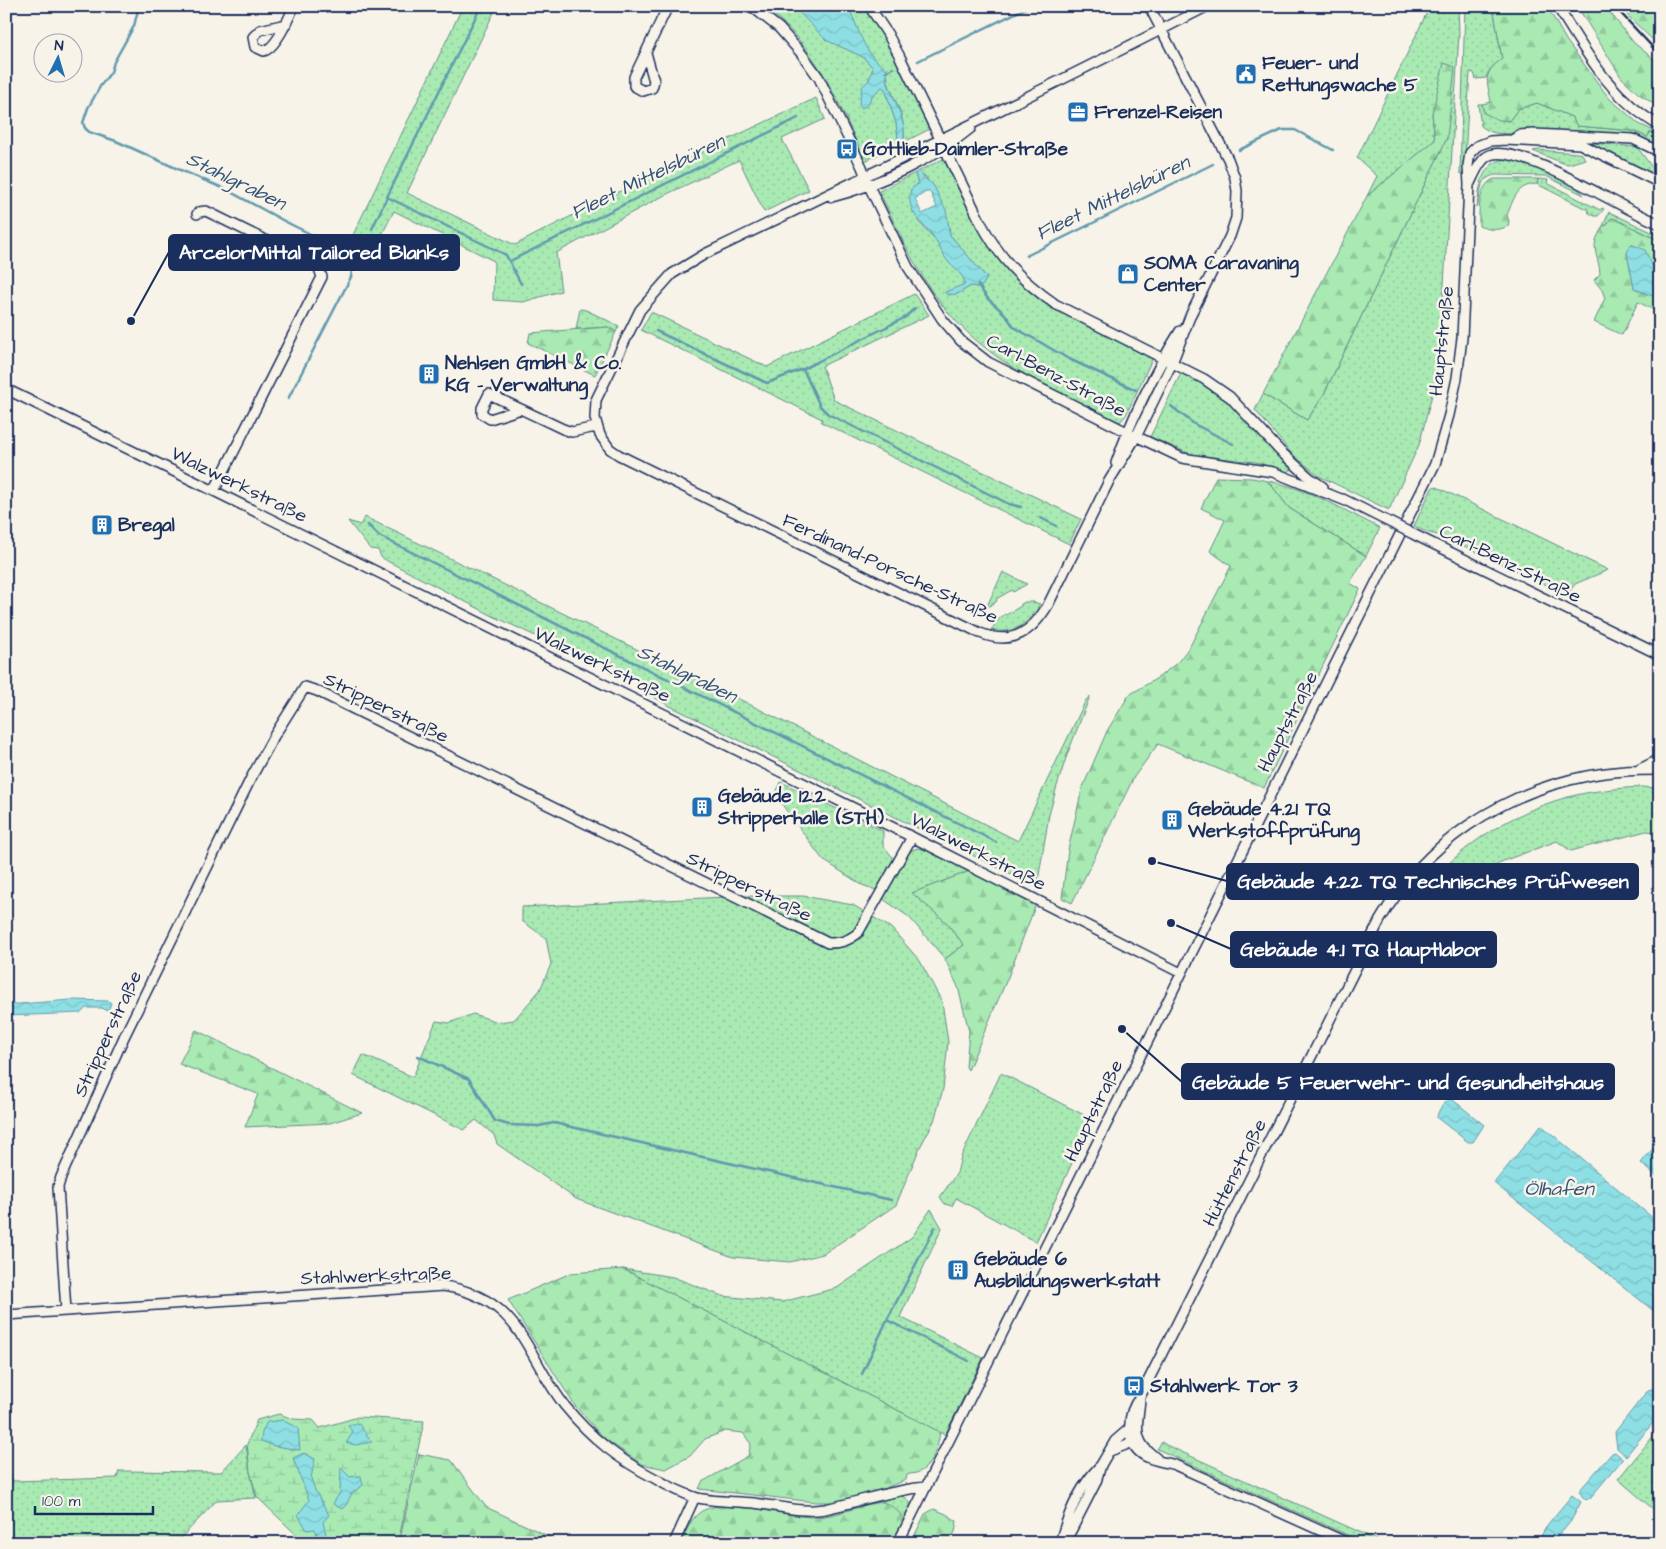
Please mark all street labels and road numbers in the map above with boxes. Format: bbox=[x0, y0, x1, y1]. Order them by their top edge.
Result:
street label: Hauptstraße bbox=[1423, 285, 1461, 397]
street label: Carl-Benz-Straße bbox=[981, 328, 1131, 424]
street label: Walzwerkstraße bbox=[166, 440, 312, 530]
street label: Ferdinand-Porsche-Straße bbox=[778, 507, 1002, 631]
street label: Carl-Benz-Straße bbox=[1434, 518, 1586, 610]
street label: Walzwerkstraße bbox=[529, 620, 675, 710]
street label: Stripperstraße bbox=[319, 666, 453, 750]
street label: Hauptstraße bbox=[1251, 667, 1325, 777]
street label: Walzwerkstraße bbox=[906, 806, 1050, 898]
street label: Stripperstraße bbox=[682, 845, 816, 929]
street label: Stripperstraße bbox=[67, 967, 149, 1101]
street label: Hauptstraße bbox=[1058, 1056, 1130, 1166]
street label: Hüttenstraße bbox=[1196, 1115, 1274, 1231]
street label: Stahlwerkstraße bbox=[300, 1260, 452, 1292]

